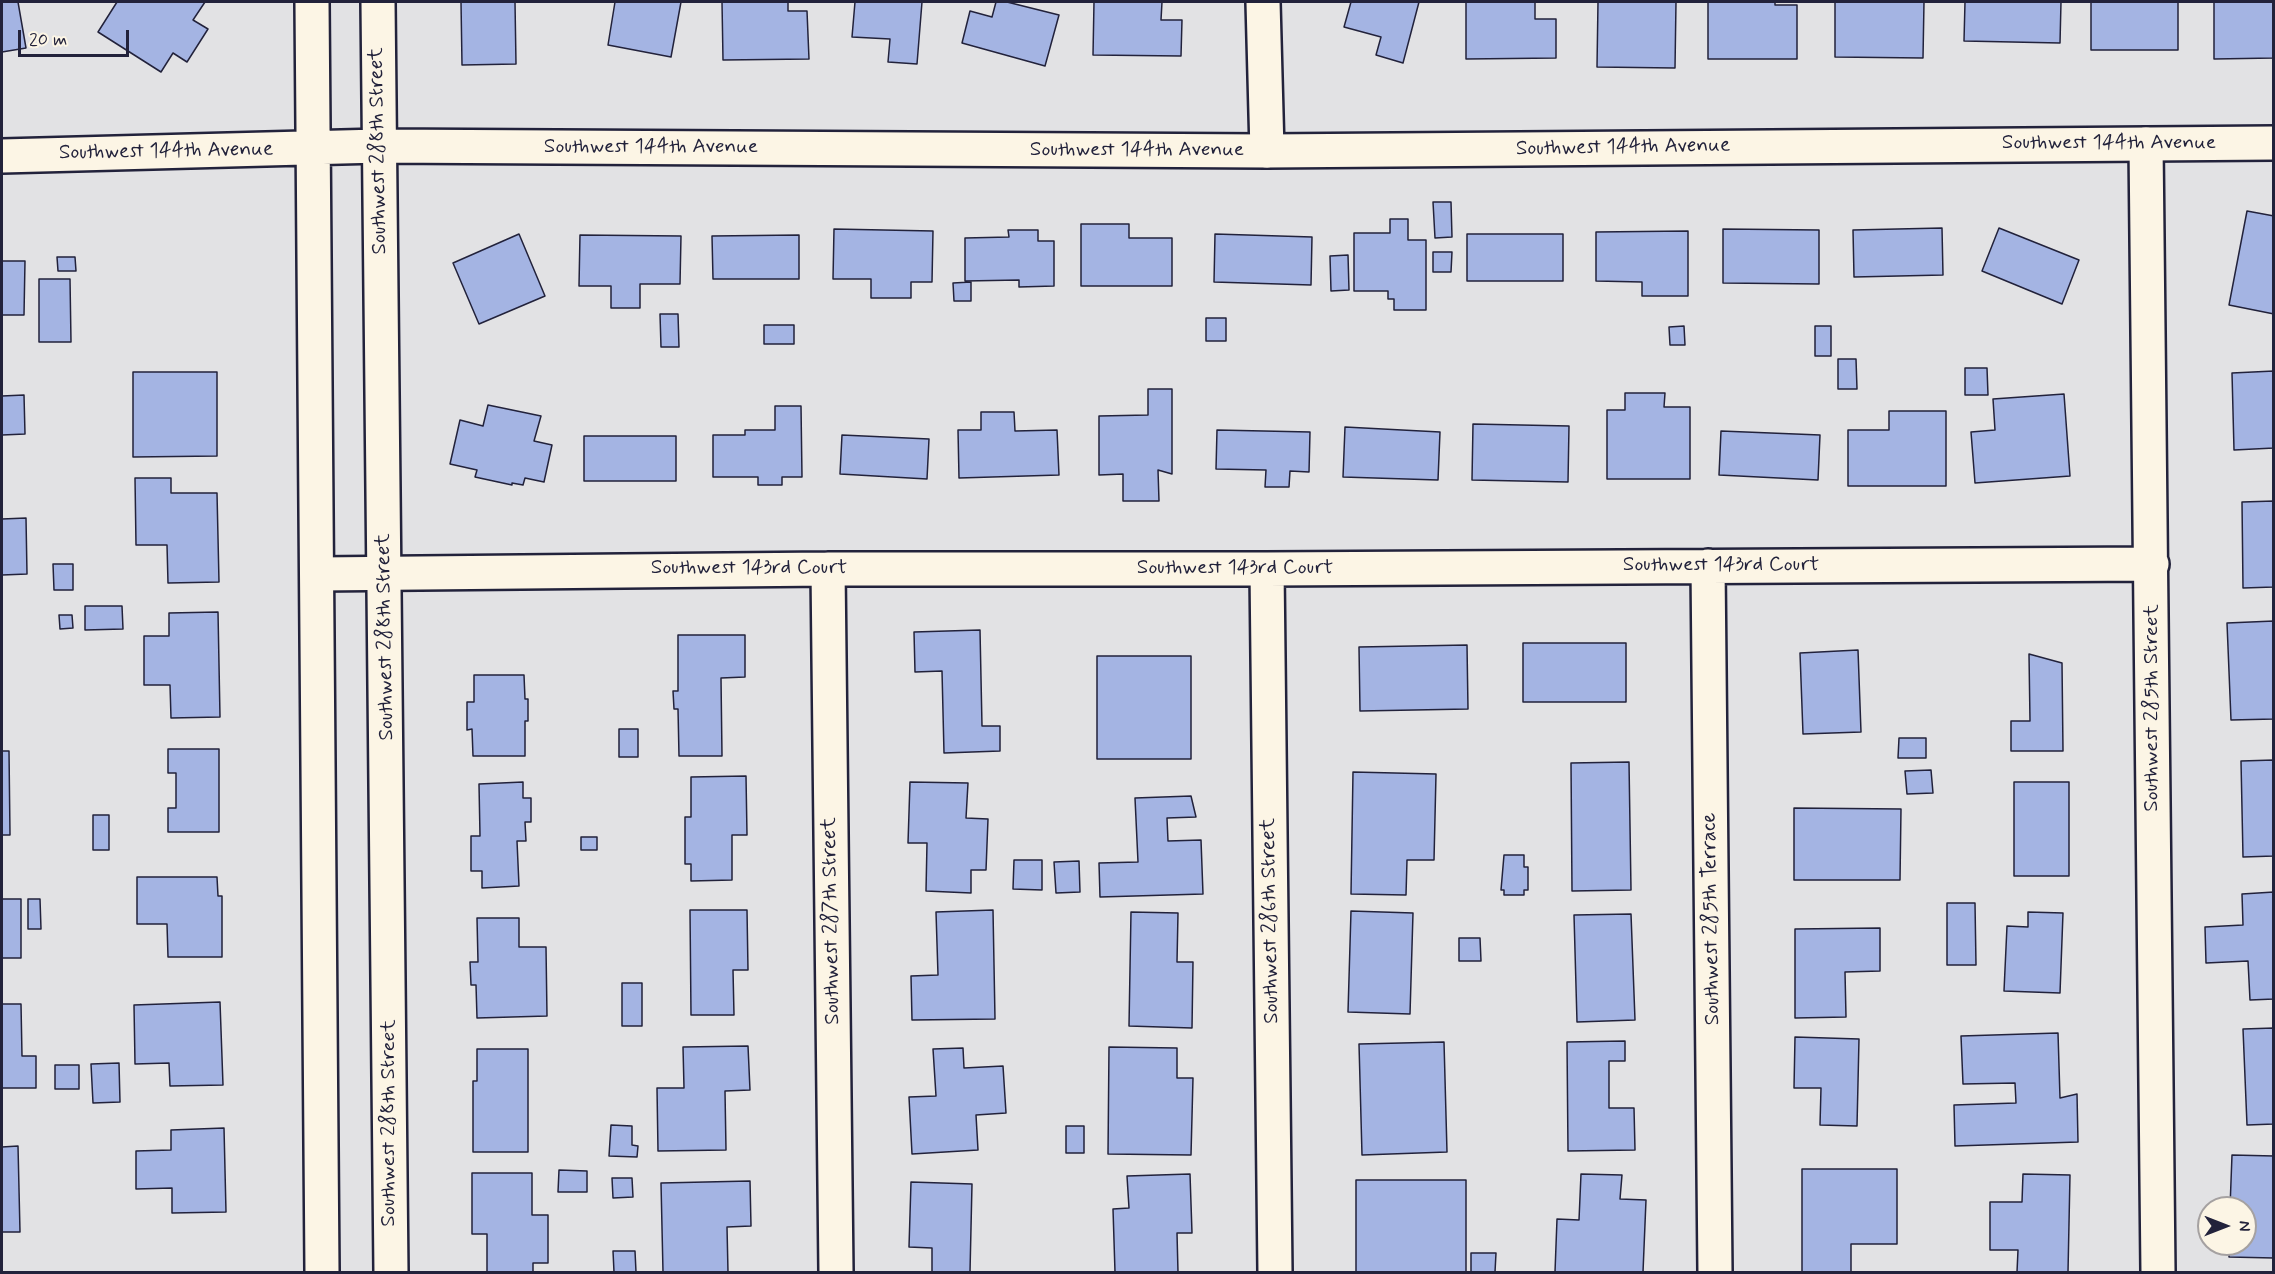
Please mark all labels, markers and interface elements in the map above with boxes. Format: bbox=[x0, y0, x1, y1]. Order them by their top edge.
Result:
scale bar bbox=[21, 18, 132, 56]
text: 20 m bbox=[29, 28, 67, 52]
street label: Southwest 288th Street bbox=[365, 47, 393, 255]
street label: Southwest 144th Avenue bbox=[2002, 131, 2216, 157]
street label: Southwest 144th Avenue bbox=[1516, 134, 1730, 162]
street label: Southwest 144th Avenue bbox=[544, 135, 758, 161]
street label: Southwest 144th Avenue bbox=[59, 138, 273, 166]
street label: Southwest 144th Avenue bbox=[1030, 138, 1244, 164]
street label: Southwest 288th Street bbox=[372, 533, 400, 741]
street label: Southwest 143rd Court bbox=[1623, 553, 1819, 579]
street label: Southwest 143rd Court bbox=[651, 556, 847, 582]
street label: Southwest 143rd Court bbox=[1137, 556, 1333, 582]
street label: Southwest 285th Street bbox=[2140, 604, 2166, 812]
street label: Southwest 285th Terrace bbox=[1698, 812, 1726, 1026]
street label: Southwest 287th Street bbox=[818, 817, 846, 1025]
street label: Southwest 286th Street bbox=[1257, 818, 1285, 1024]
street label: Southwest 288th Street bbox=[377, 1019, 403, 1227]
north arrow bbox=[2197, 1196, 2257, 1256]
text: N bbox=[2233, 1221, 2254, 1231]

